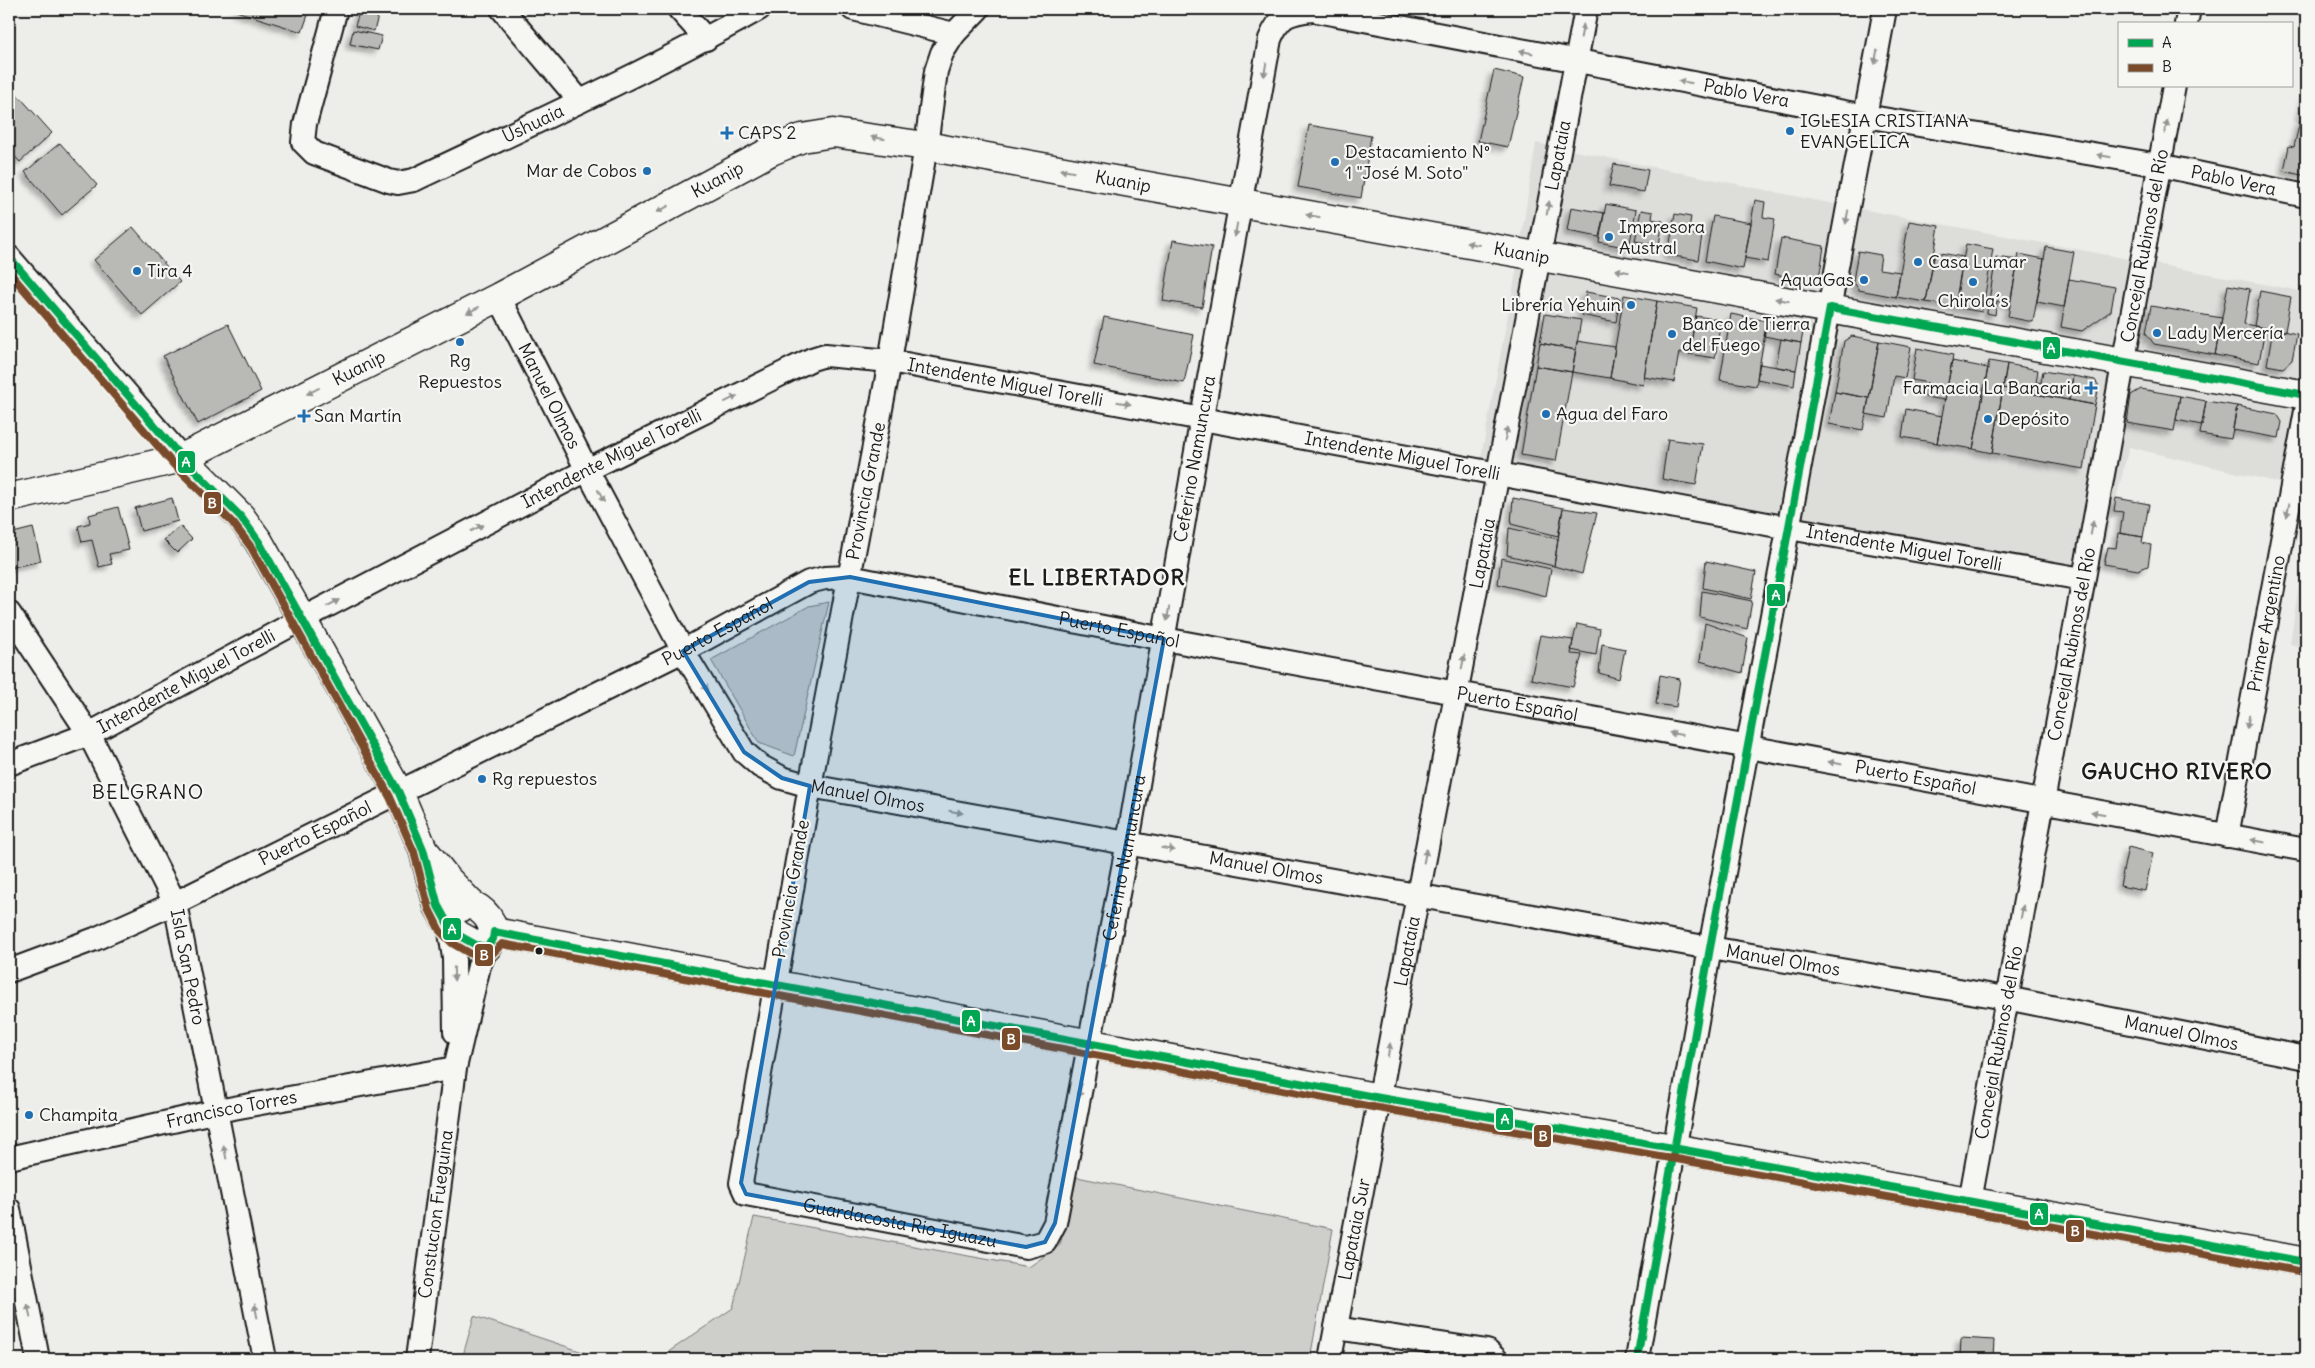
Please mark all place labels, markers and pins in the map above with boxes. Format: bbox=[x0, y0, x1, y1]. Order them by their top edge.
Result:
place label: IGLESIA CRISTIANA EVANGELICA bbox=[1800, 109, 1968, 153]
place label: CAPS 2 bbox=[738, 121, 797, 144]
marker: IGLESIA CRISTIANA EVANGELICA bbox=[1784, 125, 1796, 137]
marker: CAPS 2 bbox=[720, 126, 734, 140]
place label: Destacamiento N° 1 "José M. Soto" bbox=[1345, 140, 1490, 184]
marker: Destacamiento N° 1 "José M. Soto" bbox=[1329, 156, 1341, 168]
place label: Mar de Cobos bbox=[526, 159, 637, 182]
marker: Mar de Cobos bbox=[641, 165, 653, 177]
place label: Impresora Austral bbox=[1619, 215, 1705, 259]
marker: Impresora Austral bbox=[1603, 231, 1615, 243]
place label: Casa Lumar bbox=[1928, 250, 2027, 273]
marker: Casa Lumar bbox=[1912, 256, 1924, 268]
place label: Tira 4 bbox=[147, 259, 193, 282]
marker: Tira 4 bbox=[131, 265, 143, 277]
place label: AquaGas bbox=[1780, 268, 1854, 291]
marker: AquaGas bbox=[1858, 274, 1870, 286]
marker: Chirola´s bbox=[1967, 276, 1979, 288]
place label: Chirola´s bbox=[1937, 289, 2009, 312]
place label: Librería Yehuin bbox=[1501, 293, 1621, 316]
marker: Librería Yehuin bbox=[1625, 299, 1637, 311]
place label: Banco de Tierra del Fuego bbox=[1682, 312, 1810, 356]
place label: Lady Mercería bbox=[2167, 321, 2284, 344]
marker: Lady Mercería bbox=[2151, 327, 2163, 339]
marker: Banco de Tierra del Fuego bbox=[1666, 328, 1678, 340]
marker: Rg Repuestos bbox=[454, 336, 466, 348]
place label: Rg Repuestos bbox=[418, 349, 502, 393]
place label: Farmacia La Bancaria bbox=[1903, 376, 2081, 399]
marker: Farmacia La Bancaria bbox=[2085, 382, 2097, 394]
place label: Agua del Faro bbox=[1556, 402, 1668, 425]
place label: San Martín bbox=[314, 404, 402, 427]
place label: Depósito bbox=[1998, 407, 2069, 430]
marker: Agua del Faro bbox=[1540, 408, 1552, 420]
marker: San Martín bbox=[298, 410, 310, 422]
marker: Depósito bbox=[1982, 413, 1994, 425]
place label: Rg repuestos bbox=[492, 767, 597, 790]
marker: Rg repuestos bbox=[476, 773, 488, 785]
unlabelled marker bbox=[534, 946, 544, 956]
place label: Champita bbox=[39, 1103, 118, 1126]
marker: Champita bbox=[23, 1109, 35, 1121]

